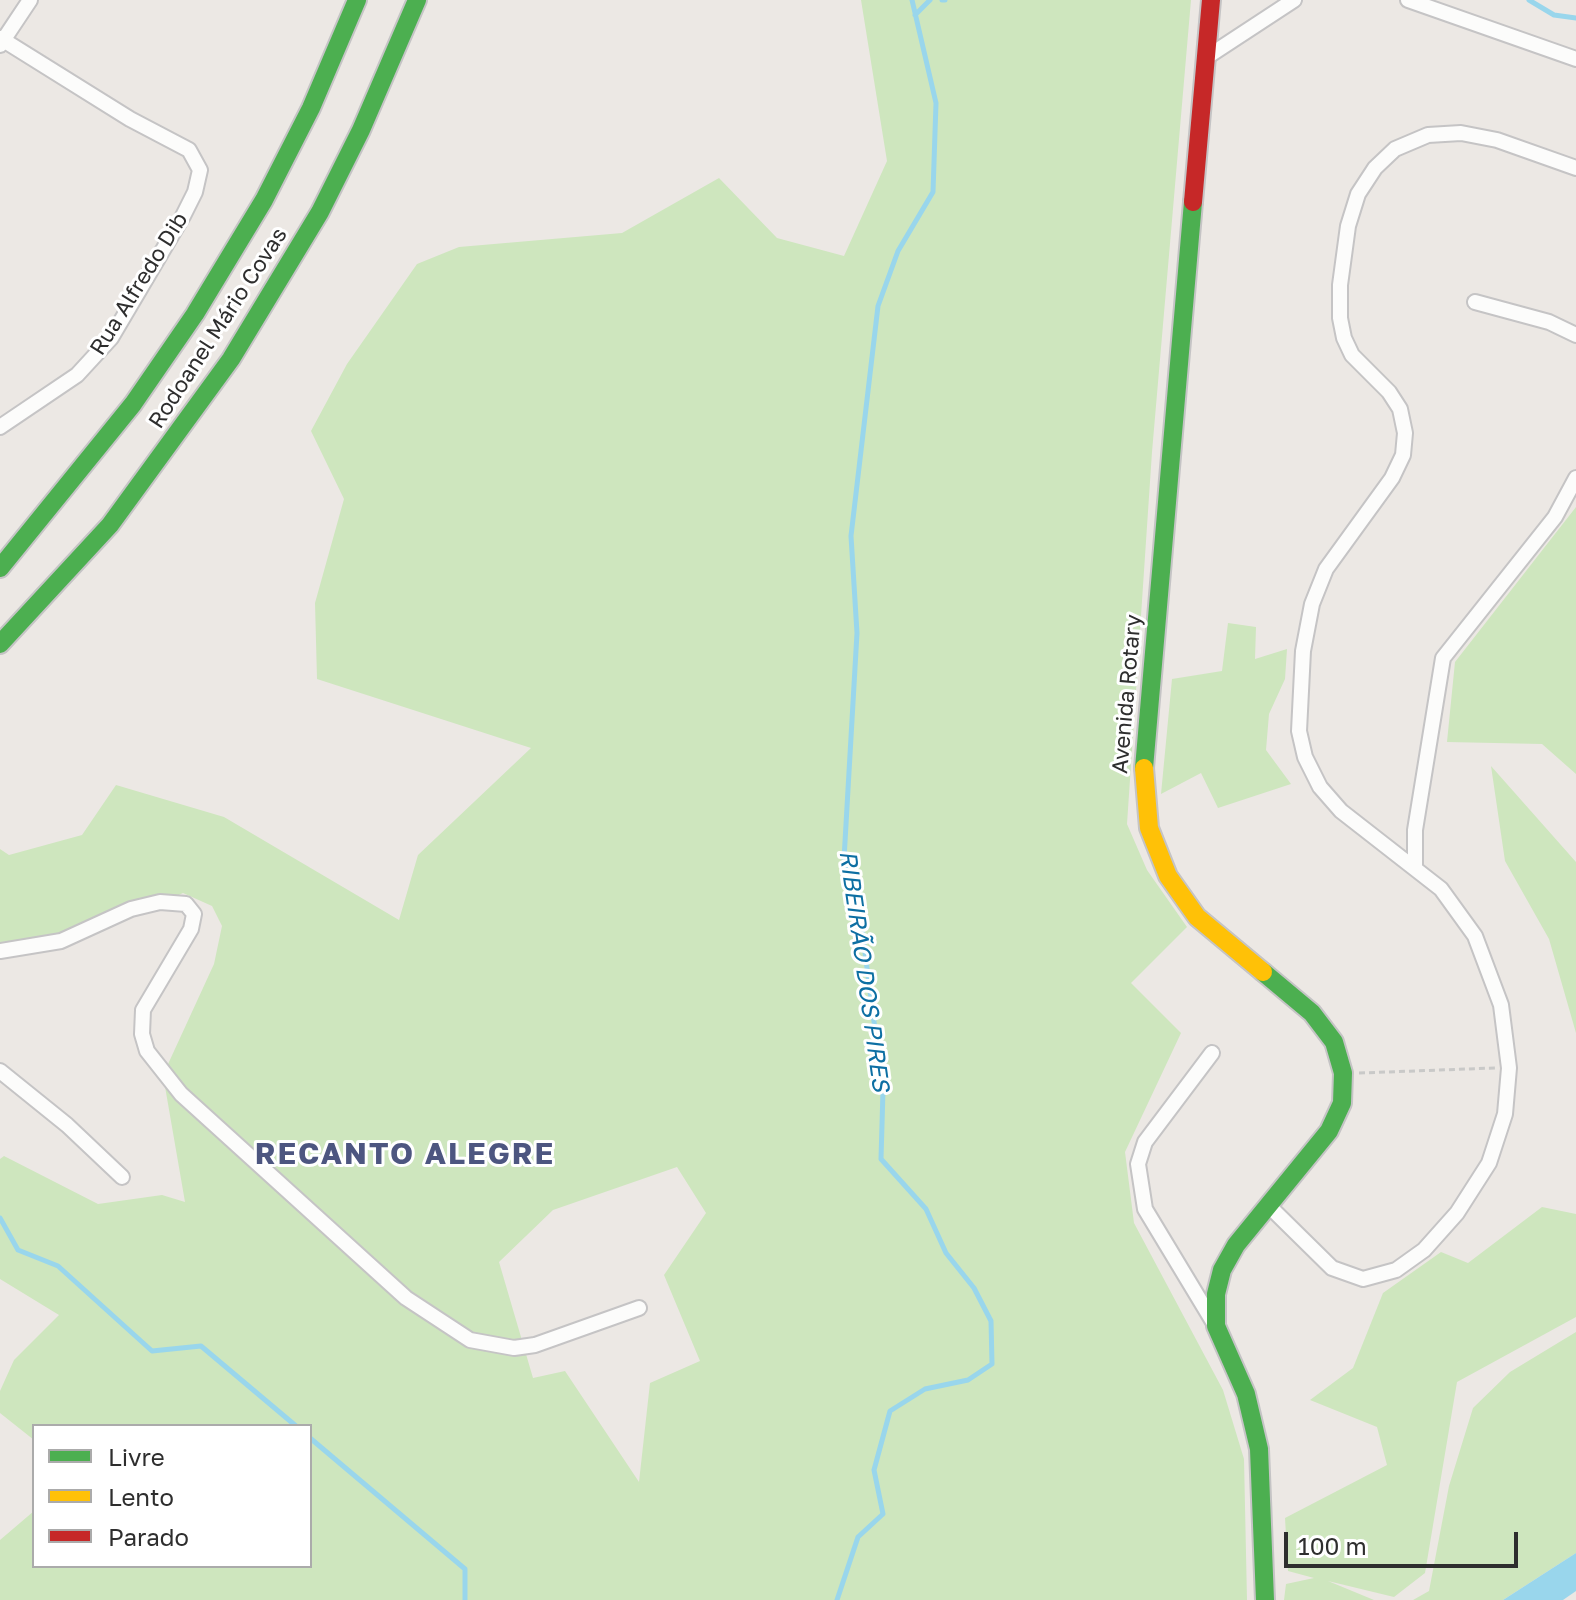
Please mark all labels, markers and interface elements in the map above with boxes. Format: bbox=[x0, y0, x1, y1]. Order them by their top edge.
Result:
street label: Rua Alfredo Dib bbox=[85, 208, 193, 360]
street label: Rodoanel Mário Covas bbox=[143, 223, 293, 433]
street label: Avenida Rotary bbox=[1107, 613, 1147, 775]
water label: RIBEIRÃO DOS PIRES bbox=[833, 849, 895, 1093]
district label: RECANTO ALEGRE bbox=[255, 1136, 555, 1172]
legend bbox=[32, 1424, 312, 1568]
text: Livre bbox=[108, 1442, 165, 1471]
text: Lento bbox=[108, 1482, 174, 1511]
scale bar bbox=[1288, 1516, 1522, 1566]
text: Parado bbox=[108, 1522, 189, 1551]
text: 100 m bbox=[1298, 1531, 1367, 1560]

